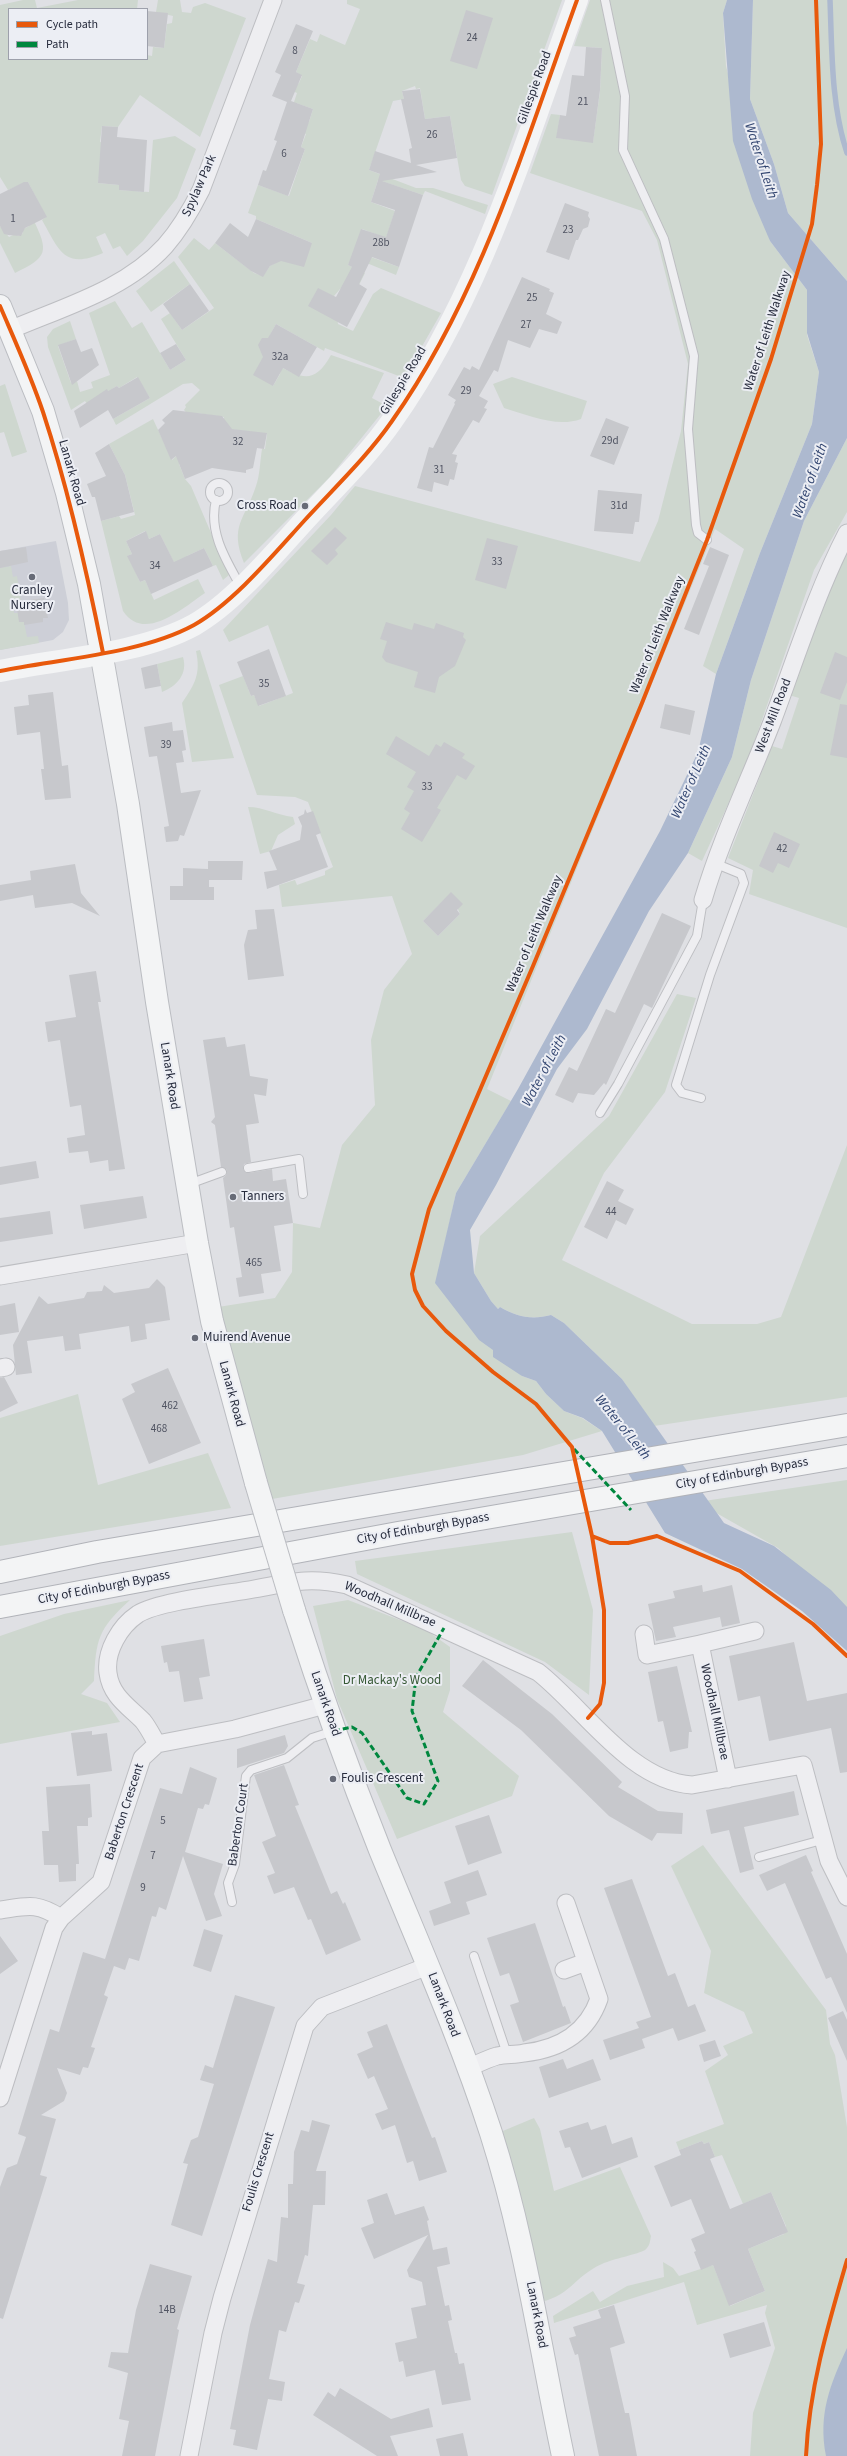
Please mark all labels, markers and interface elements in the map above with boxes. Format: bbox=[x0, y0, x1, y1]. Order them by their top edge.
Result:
legend bbox=[8, 8, 148, 60]
text: Cycle path bbox=[46, 16, 98, 33]
house number: 24 bbox=[467, 32, 477, 46]
text: Path bbox=[46, 36, 69, 53]
house number: 8 bbox=[292, 45, 298, 59]
street label: Gillespie Road bbox=[514, 49, 556, 127]
house number: 21 bbox=[578, 96, 588, 110]
water label: Water of Leith bbox=[740, 121, 780, 201]
house number: 26 bbox=[427, 129, 437, 143]
house number: 6 bbox=[281, 148, 287, 162]
street label: Spylaw Park bbox=[179, 153, 221, 219]
house number: 1 bbox=[10, 213, 16, 227]
house number: 23 bbox=[563, 224, 573, 238]
house number: 28b bbox=[372, 237, 390, 251]
street label: Water of Leith Walkway bbox=[741, 269, 795, 393]
house number: 25 bbox=[527, 292, 537, 306]
house number: 27 bbox=[521, 319, 531, 333]
street label: Gillespie Road bbox=[377, 344, 431, 418]
house number: 32a bbox=[272, 351, 288, 365]
house number: 29 bbox=[461, 385, 471, 399]
house number: 29d bbox=[601, 435, 619, 449]
house number: 32 bbox=[233, 436, 243, 450]
street label: Lanark Road bbox=[54, 438, 88, 508]
water label: Water of Leith bbox=[790, 441, 832, 521]
house number: 31 bbox=[434, 464, 444, 478]
place label: Cross Road bbox=[237, 498, 297, 514]
house number: 31d bbox=[610, 500, 628, 514]
marker: Cross Road bbox=[300, 501, 310, 511]
house number: 33 bbox=[492, 556, 502, 570]
house number: 34 bbox=[150, 560, 160, 574]
marker: Cranley Nursery bbox=[27, 572, 37, 582]
street label: Water of Leith Walkway bbox=[627, 574, 689, 696]
place label: Cranley Nursery bbox=[11, 583, 53, 614]
street label: West Mill Road bbox=[753, 677, 795, 755]
house number: 35 bbox=[259, 678, 269, 692]
house number: 39 bbox=[161, 739, 171, 753]
water label: Water of Leith bbox=[668, 743, 716, 821]
house number: 33 bbox=[422, 781, 432, 795]
house number: 42 bbox=[777, 843, 787, 857]
street label: Water of Leith Walkway bbox=[503, 873, 567, 995]
water label: Water of Leith bbox=[519, 1032, 571, 1110]
street label: Lanark Road bbox=[156, 1041, 182, 1111]
place label: Tanners bbox=[241, 1189, 284, 1205]
marker: Tanners bbox=[228, 1192, 238, 1202]
house number: 44 bbox=[606, 1206, 616, 1220]
house number: 465 bbox=[246, 1257, 262, 1271]
place label: Muirend Avenue bbox=[203, 1330, 291, 1346]
marker: Muirend Avenue bbox=[190, 1333, 200, 1343]
street label: Lanark Road bbox=[215, 1359, 247, 1429]
water label: Water of Leith bbox=[591, 1392, 653, 1464]
house number: 462 bbox=[162, 1400, 178, 1414]
house number: 468 bbox=[151, 1423, 167, 1437]
street label: City of Edinburgh Bypass bbox=[675, 1455, 809, 1493]
street label: City of Edinburgh Bypass bbox=[356, 1510, 490, 1548]
street label: City of Edinburgh Bypass bbox=[37, 1568, 171, 1608]
street label: Woodhall Millbrae bbox=[342, 1579, 438, 1631]
street label: Woodhall Millbrae bbox=[696, 1662, 732, 1762]
street label: Lanark Road bbox=[307, 1669, 343, 1739]
park label: Dr Mackay's Wood bbox=[343, 1673, 441, 1689]
street label: Baberton Crescent bbox=[102, 1762, 148, 1862]
place label: Foulis Crescent bbox=[341, 1771, 423, 1787]
marker: Foulis Crescent bbox=[328, 1774, 338, 1784]
street label: Baberton Court bbox=[225, 1782, 253, 1868]
house number: 5 bbox=[160, 1815, 166, 1829]
house number: 7 bbox=[150, 1850, 156, 1864]
house number: 9 bbox=[140, 1882, 146, 1896]
street label: Lanark Road bbox=[424, 1970, 462, 2040]
street label: Foulis Crescent bbox=[240, 2130, 278, 2214]
street label: Lanark Road bbox=[522, 2280, 550, 2350]
house number: 14B bbox=[158, 2304, 176, 2318]

